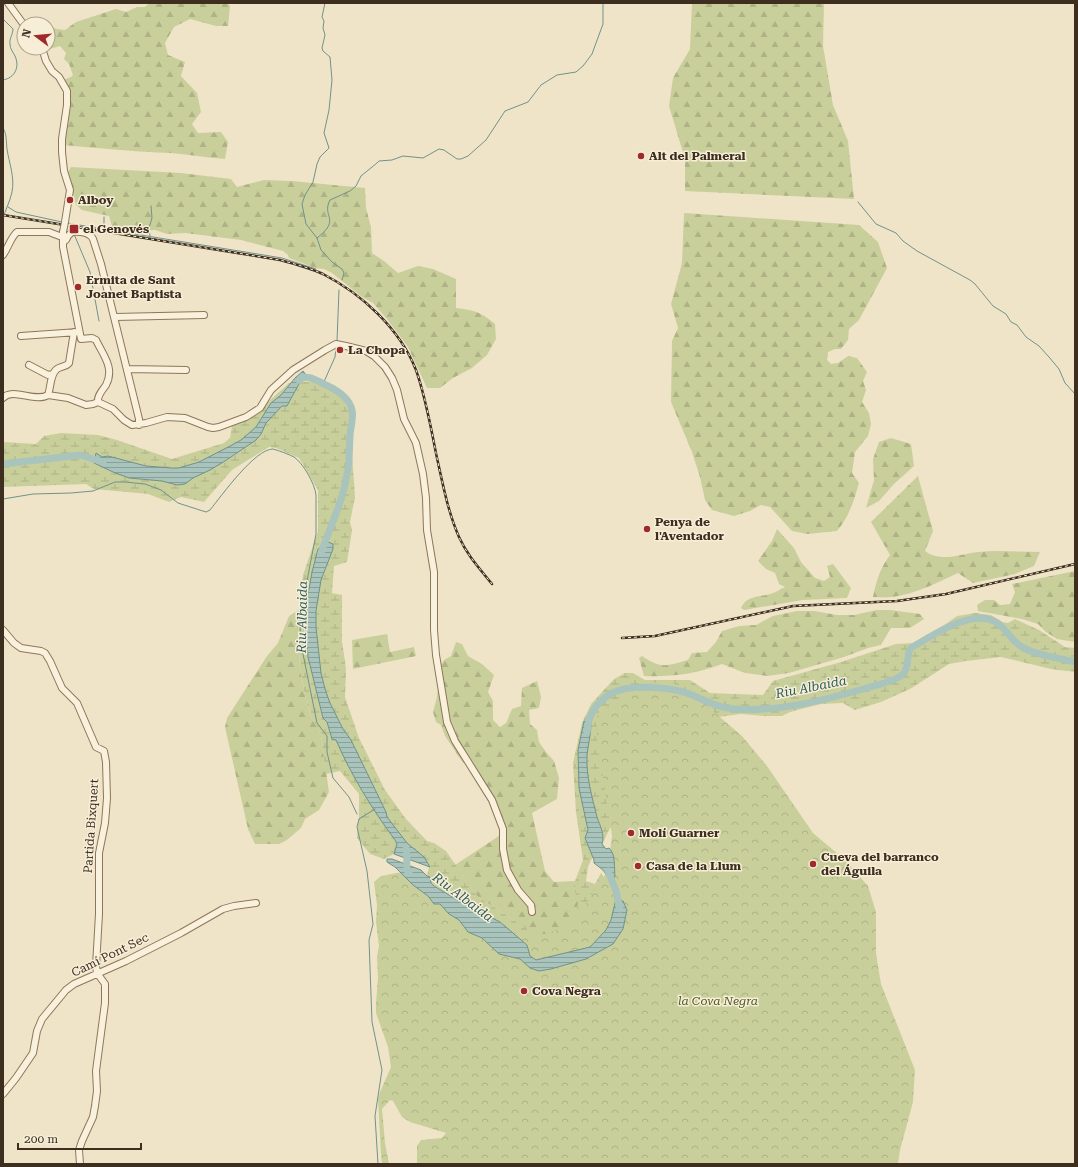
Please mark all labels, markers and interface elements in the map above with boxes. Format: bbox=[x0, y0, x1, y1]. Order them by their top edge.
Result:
north arrow bbox=[16, 16, 56, 56]
text: N bbox=[19, 27, 34, 39]
place label: Alt del Palmeral bbox=[649, 149, 746, 163]
marker: Alt del Palmeral bbox=[636, 151, 646, 161]
place label: Alboy bbox=[78, 193, 114, 207]
marker: Alboy bbox=[65, 195, 75, 205]
place label: el Genovés bbox=[83, 222, 149, 236]
marker: el Genovés bbox=[68, 223, 80, 235]
place label: Ermita de Sant Joanet Baptista bbox=[86, 273, 181, 301]
marker: Ermita de Sant Joanet Baptista bbox=[73, 282, 83, 292]
place label: La Chopa bbox=[348, 343, 405, 357]
marker: La Chopa bbox=[335, 345, 345, 355]
place label: Penya de l'Aventador bbox=[655, 515, 724, 543]
marker: Penya de l'Aventador bbox=[642, 524, 652, 534]
water label: Riu Albaida bbox=[294, 581, 310, 654]
water label: Riu Albaida bbox=[773, 673, 848, 701]
street label: Partida Bixquert bbox=[81, 778, 101, 874]
place label: Molí Guarner bbox=[639, 826, 720, 840]
marker: Molí Guarner bbox=[626, 828, 636, 838]
place label: Cueva del barranco del Águila bbox=[821, 850, 939, 878]
place label: Casa de la Llum bbox=[646, 859, 742, 873]
marker: Cueva del barranco del Águila bbox=[808, 859, 818, 869]
marker: Casa de la Llum bbox=[633, 861, 643, 871]
water label: Riu Albaida bbox=[429, 869, 496, 925]
street label: Camí Pont Sec bbox=[69, 930, 151, 980]
place label: Cova Negra bbox=[532, 984, 601, 998]
marker: Cova Negra bbox=[519, 986, 529, 996]
park label: la Cova Negra bbox=[678, 994, 758, 1008]
scale bar bbox=[18, 1125, 141, 1151]
text: 200 m bbox=[24, 1132, 58, 1146]

